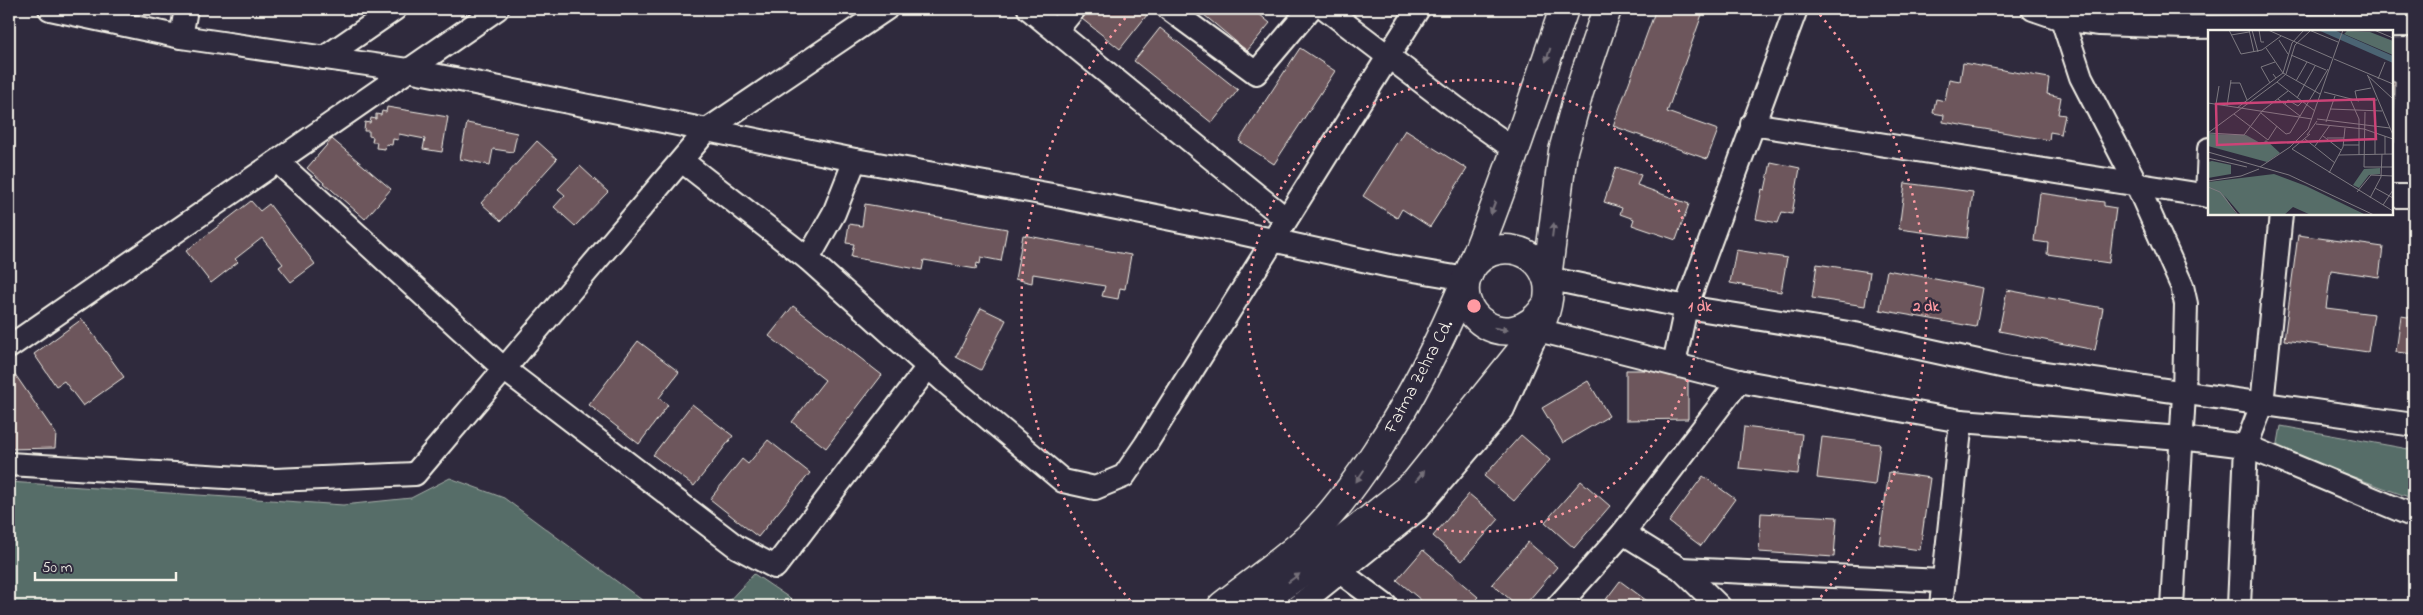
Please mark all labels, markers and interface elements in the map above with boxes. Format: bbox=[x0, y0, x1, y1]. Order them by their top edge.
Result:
inset map bbox=[2208, 30, 2393, 215]
one-way arrow bbox=[1544, 47, 1551, 62]
one-way arrow bbox=[1489, 200, 1496, 215]
one-way arrow bbox=[1549, 222, 1557, 238]
text: 1 dk bbox=[1688, 296, 1712, 318]
text: 2 dk bbox=[1912, 296, 1940, 318]
centre of rings bbox=[1465, 297, 1483, 315]
street label: Fatma Zehra Cd. bbox=[1378, 315, 1461, 440]
one-way arrow bbox=[1493, 326, 1509, 334]
one-way arrow bbox=[1355, 469, 1365, 482]
one-way arrow bbox=[1415, 470, 1426, 483]
scale bar bbox=[35, 550, 176, 582]
text: 50 m bbox=[42, 557, 73, 579]
one-way arrow bbox=[1287, 573, 1301, 583]

